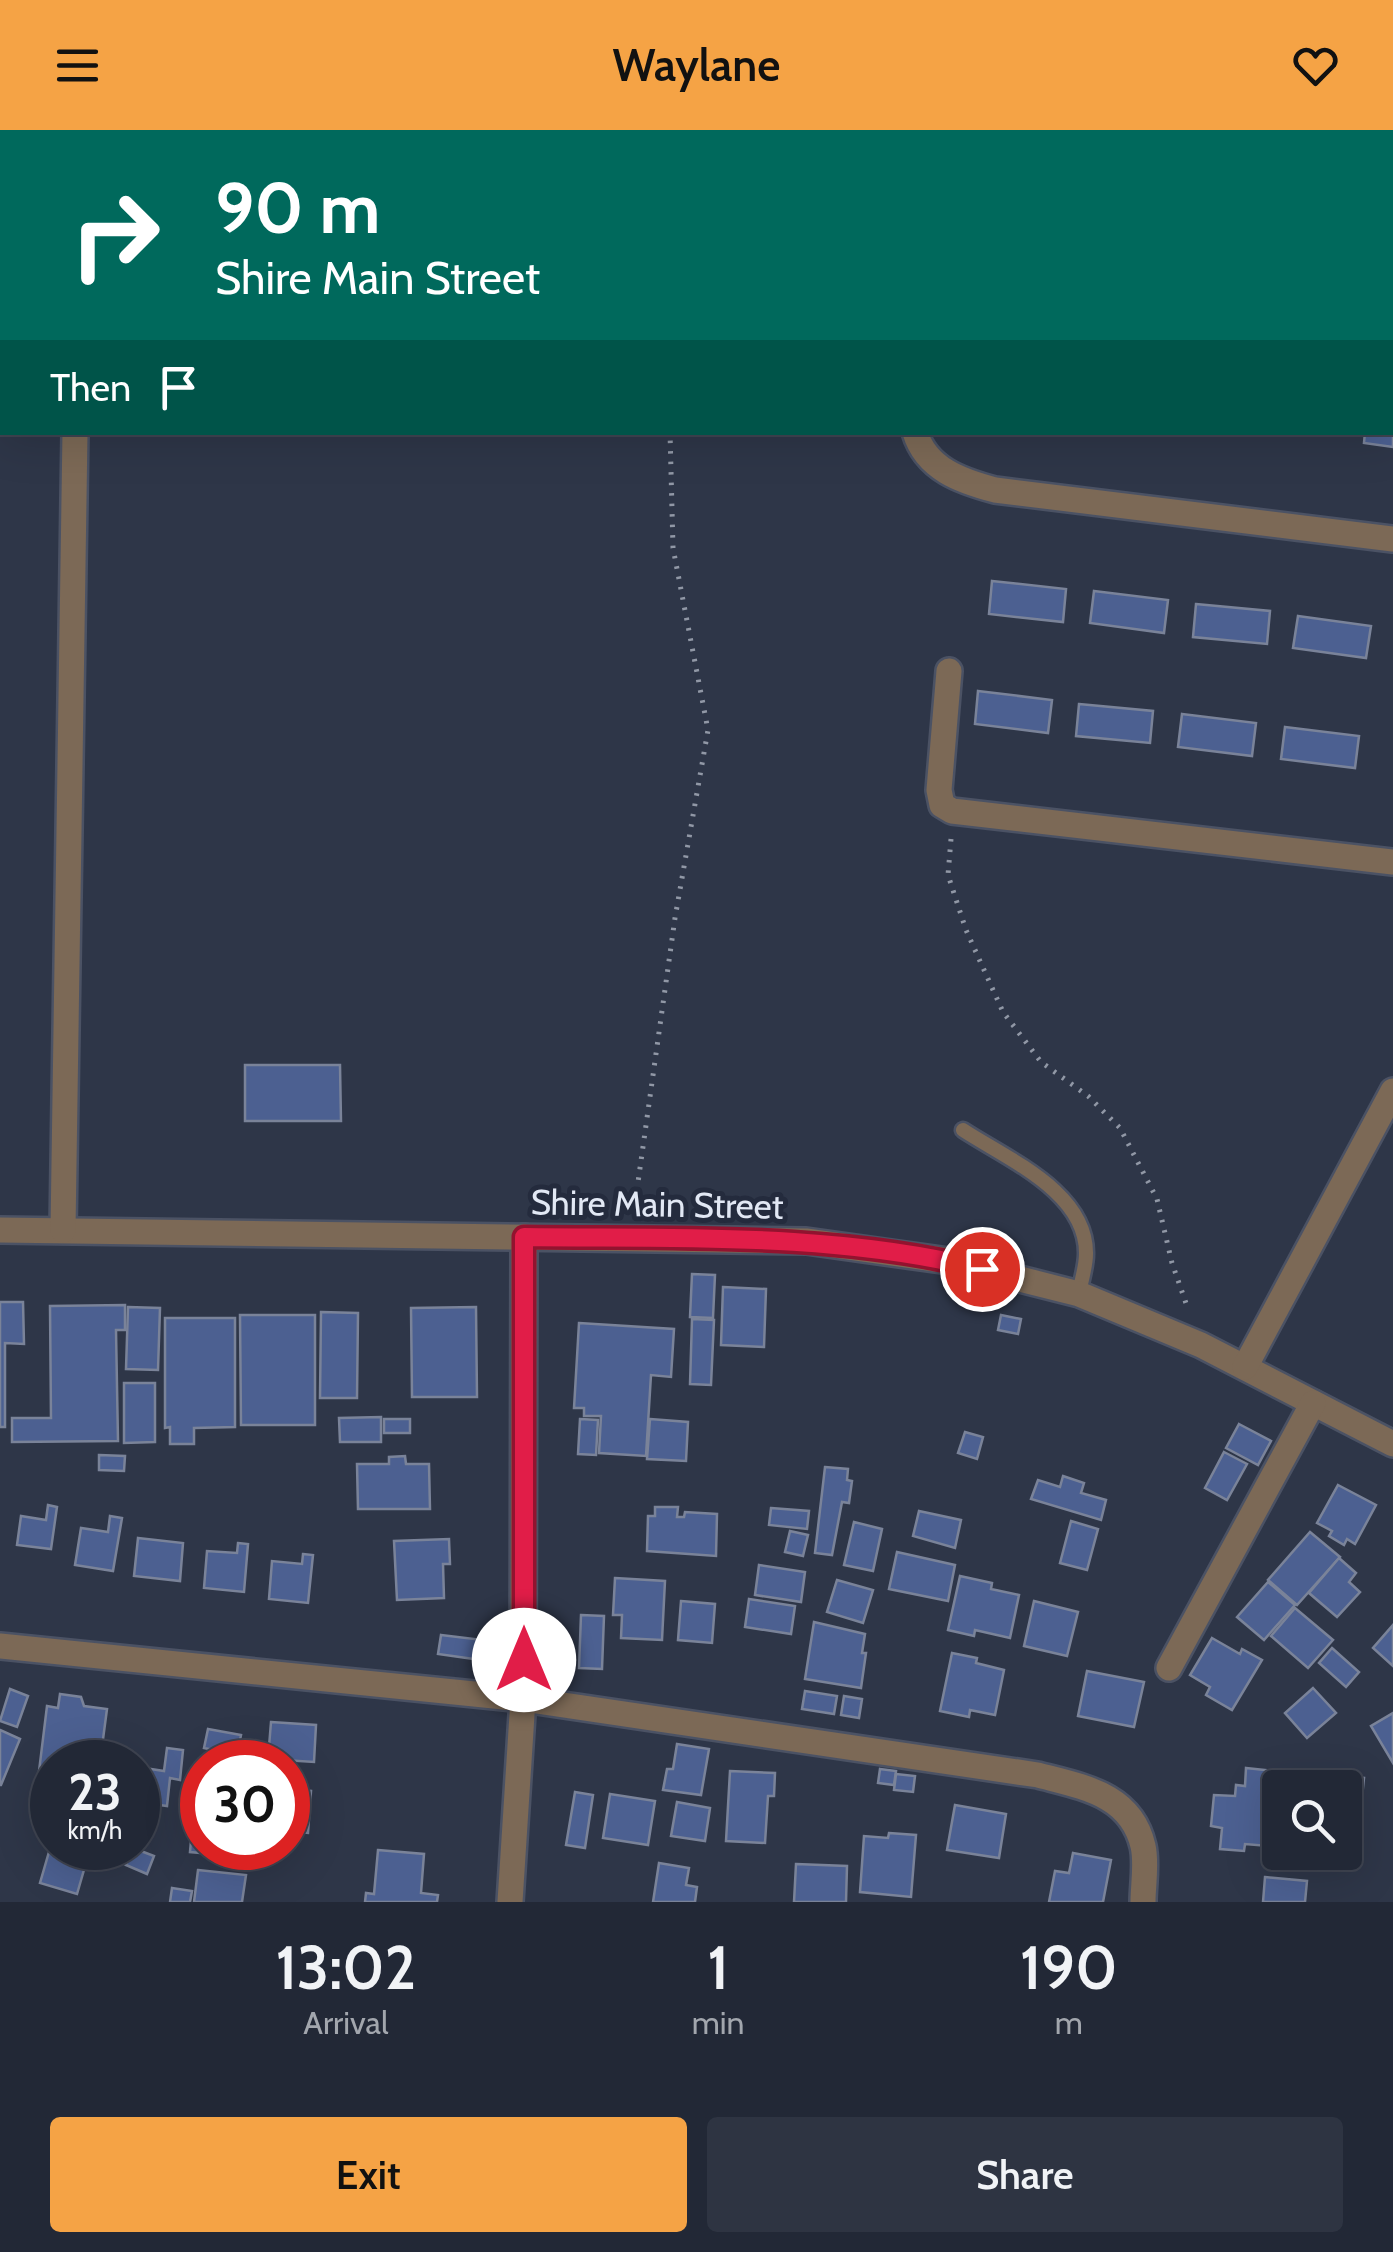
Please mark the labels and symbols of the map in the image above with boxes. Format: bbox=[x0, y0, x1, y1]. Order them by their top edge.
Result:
street label: Shire Main Street bbox=[530, 1180, 784, 1228]
pin bbox=[940, 1227, 1025, 1312]
position arrow bbox=[472, 1608, 576, 1712]
speed limit sign: 30 bbox=[180, 1740, 310, 1870]

